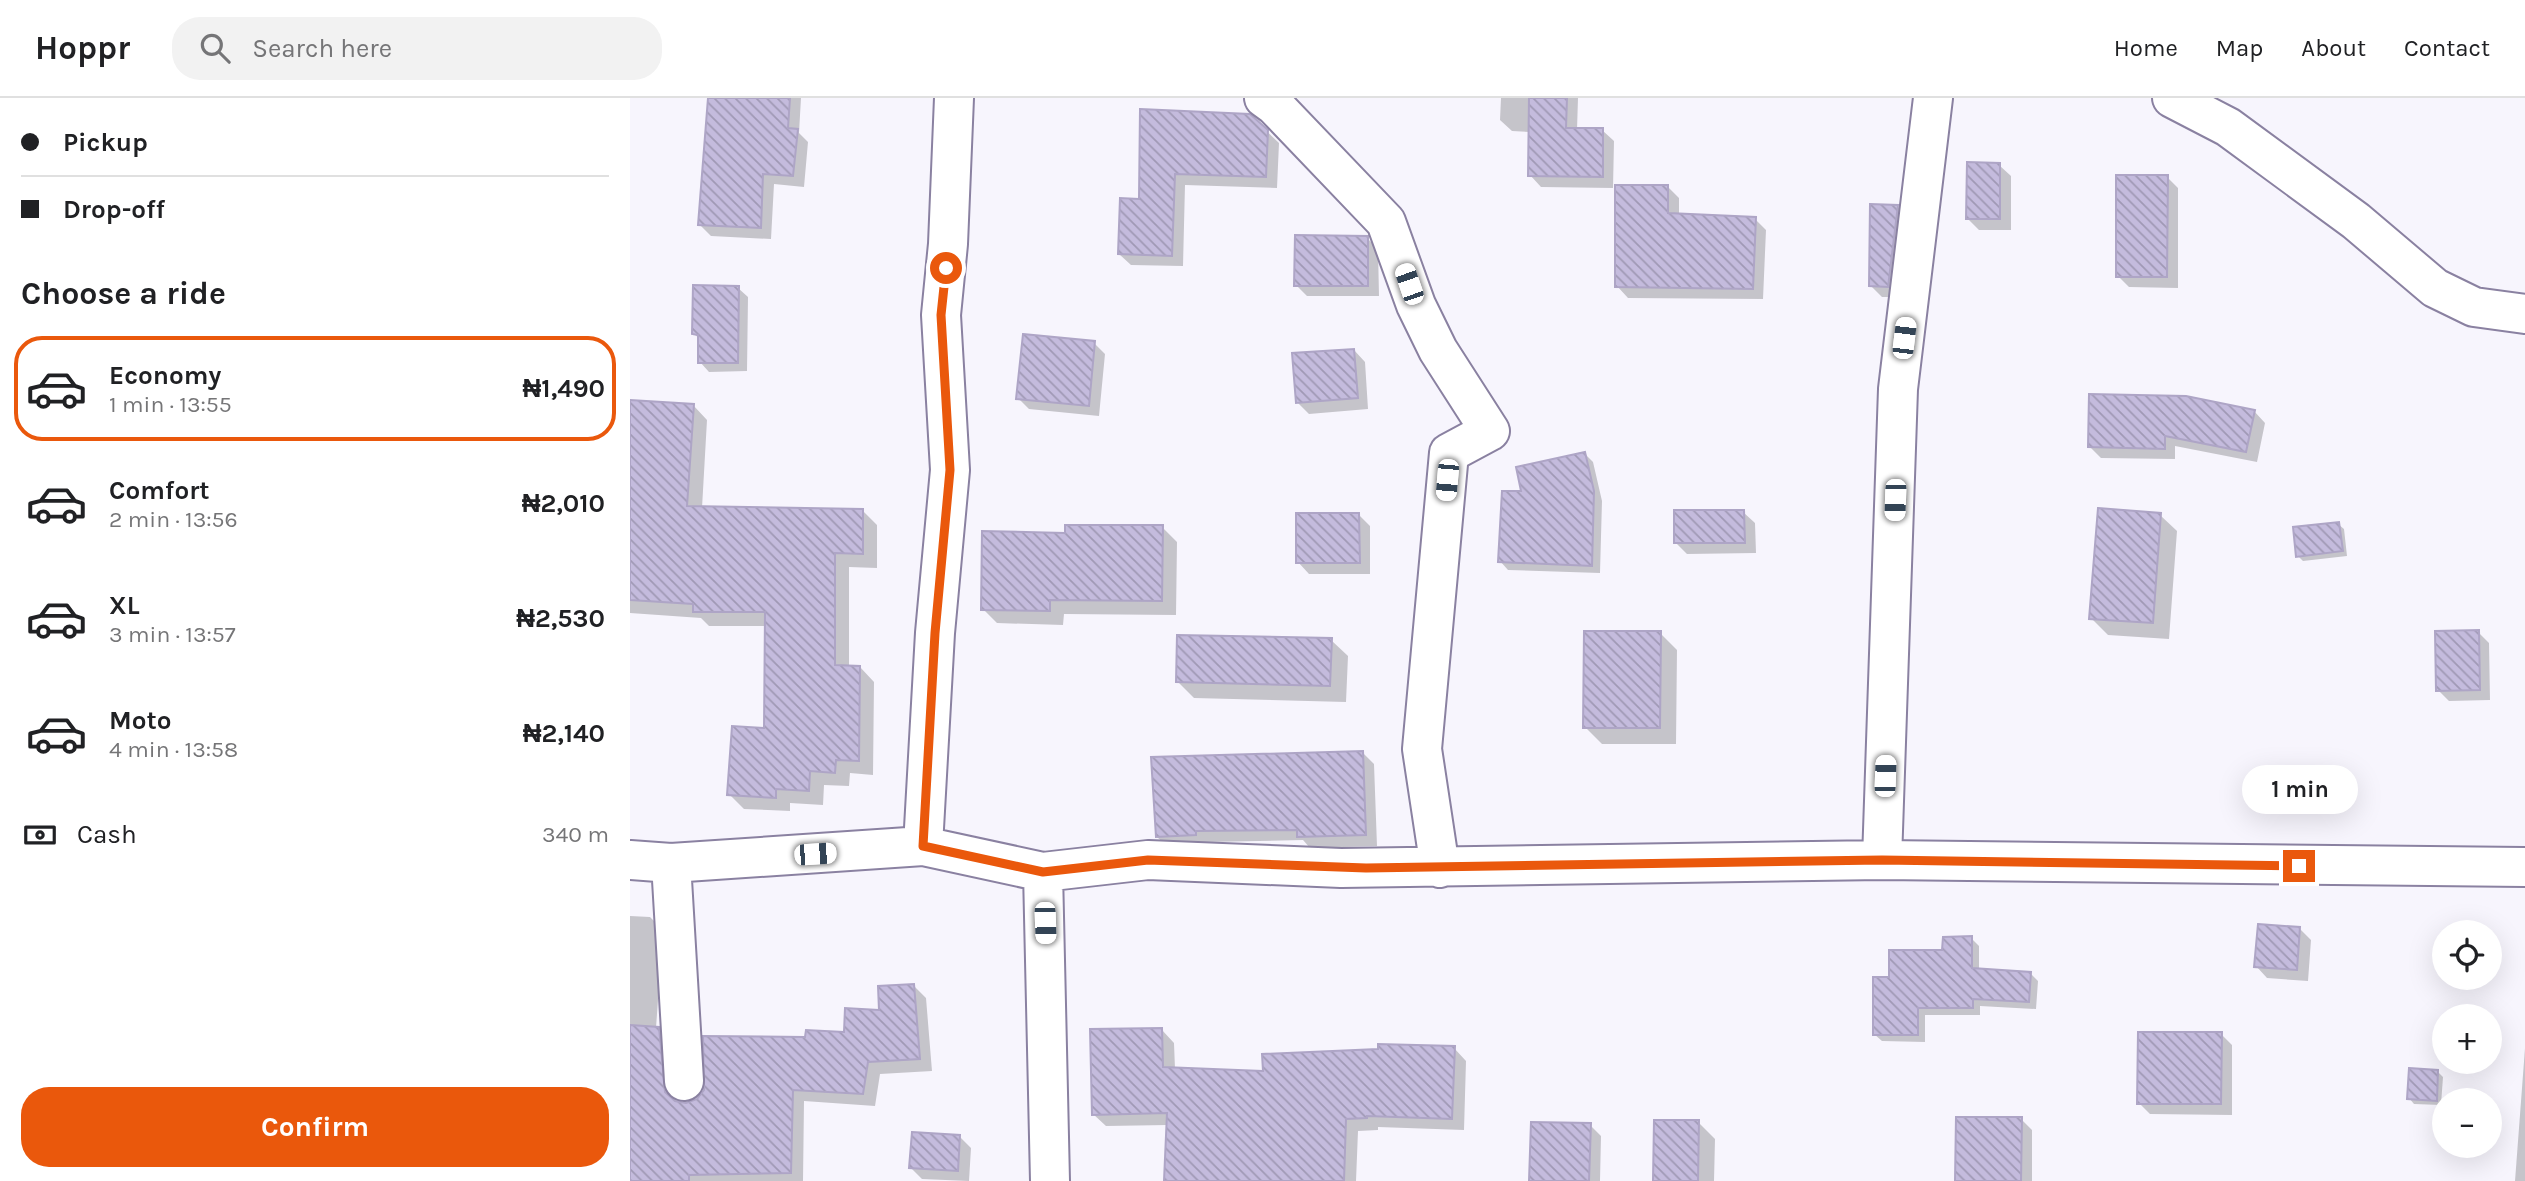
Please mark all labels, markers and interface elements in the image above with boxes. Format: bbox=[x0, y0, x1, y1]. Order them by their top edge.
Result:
search box bbox=[172, 17, 662, 80]
text: Hoppr bbox=[35, 29, 130, 67]
icon: search bbox=[196, 29, 234, 67]
text: Search here bbox=[252, 33, 392, 64]
text: Home bbox=[2114, 34, 2178, 62]
text: Map bbox=[2216, 34, 2263, 62]
text: About bbox=[2301, 34, 2366, 62]
text: Contact bbox=[2404, 34, 2490, 62]
text: Pickup bbox=[63, 127, 148, 158]
text: Drop-off bbox=[63, 194, 165, 225]
route start bbox=[930, 252, 962, 284]
car bbox=[1393, 261, 1426, 307]
text: Choose a ride bbox=[21, 275, 226, 312]
car bbox=[1892, 316, 1917, 360]
icon: car bbox=[25, 357, 88, 420]
text: Economy bbox=[109, 360, 221, 391]
text: ₦1,490 bbox=[523, 373, 605, 404]
text: 1 min · 13:55 bbox=[109, 391, 232, 418]
car bbox=[1435, 458, 1460, 502]
icon: car bbox=[25, 472, 88, 535]
text: Comfort bbox=[109, 475, 210, 506]
car bbox=[1884, 479, 1907, 521]
text: ₦2,010 bbox=[522, 488, 605, 519]
text: 2 min · 13:56 bbox=[109, 506, 238, 533]
icon: car bbox=[25, 587, 88, 650]
text: XL bbox=[109, 590, 140, 621]
text: ₦2,530 bbox=[516, 603, 605, 634]
text: 3 min · 13:57 bbox=[109, 621, 236, 648]
icon: car bbox=[25, 702, 88, 765]
text: Moto bbox=[109, 705, 171, 736]
text: ₦2,140 bbox=[523, 718, 605, 749]
text: 4 min · 13:58 bbox=[109, 736, 238, 763]
car bbox=[1874, 755, 1897, 797]
callout: 1 min bbox=[2241, 764, 2357, 814]
text: 1 min bbox=[2271, 776, 2329, 803]
icon: cash bbox=[21, 816, 59, 854]
text: Cash bbox=[77, 819, 137, 850]
text: 340 m bbox=[542, 821, 609, 848]
car bbox=[794, 842, 837, 866]
route end bbox=[2283, 850, 2315, 882]
car bbox=[1034, 902, 1057, 944]
map controls bbox=[2432, 920, 2502, 1158]
button: locate bbox=[2432, 920, 2502, 990]
button: + bbox=[2432, 1004, 2502, 1074]
button: Confirm bbox=[21, 1087, 609, 1167]
button: − bbox=[2432, 1088, 2502, 1158]

